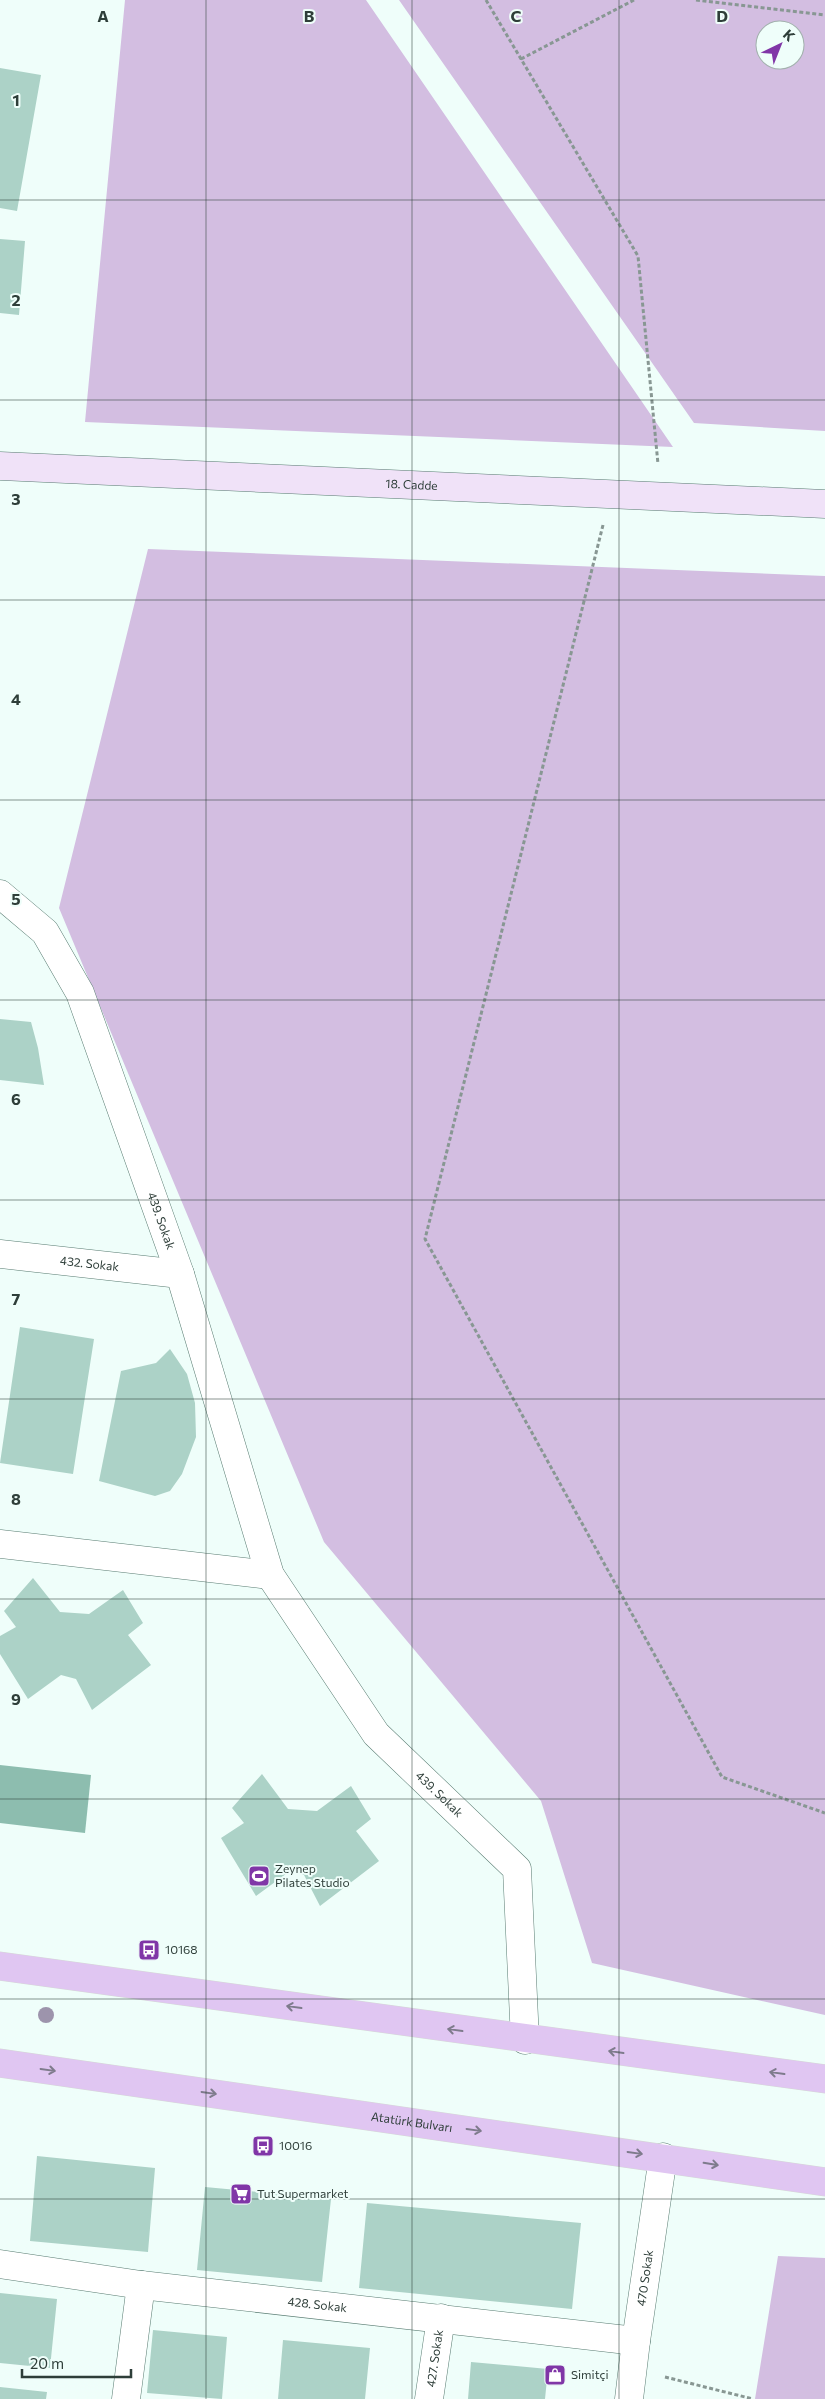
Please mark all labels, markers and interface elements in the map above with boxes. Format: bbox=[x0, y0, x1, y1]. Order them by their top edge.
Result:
text: A bbox=[97, 6, 109, 25]
text: B bbox=[304, 6, 315, 25]
text: C bbox=[511, 6, 522, 25]
text: D bbox=[716, 6, 728, 25]
north arrow bbox=[755, 20, 805, 70]
text: K bbox=[780, 26, 799, 45]
text: 1 bbox=[12, 90, 20, 109]
text: 2 bbox=[11, 290, 21, 309]
street label: 18. Cadde bbox=[385, 476, 438, 492]
text: 3 bbox=[11, 489, 21, 508]
text: 4 bbox=[11, 689, 21, 708]
text: 5 bbox=[11, 889, 21, 908]
text: 6 bbox=[11, 1089, 21, 1108]
street label: 439. Sokak bbox=[145, 1190, 179, 1251]
street label: 432. Sokak bbox=[59, 1253, 120, 1273]
text: 7 bbox=[12, 1289, 21, 1308]
text: 8 bbox=[11, 1489, 21, 1508]
text: 9 bbox=[11, 1689, 21, 1708]
street label: 439. Sokak bbox=[413, 1768, 467, 1820]
place label: Zeynep Pilates Studio bbox=[275, 1861, 350, 1889]
sports icon: Zeynep Pilates Studio bbox=[247, 1864, 271, 1888]
bus stop icon: 10168 bbox=[137, 1938, 161, 1962]
place label: 10168 bbox=[165, 1942, 198, 1956]
one-way arrow bbox=[286, 2002, 302, 2012]
one-way arrow bbox=[447, 2025, 463, 2035]
one-way arrow bbox=[608, 2047, 624, 2057]
one-way arrow bbox=[40, 2065, 56, 2075]
one-way arrow bbox=[769, 2068, 785, 2078]
one-way arrow bbox=[201, 2088, 217, 2098]
street label: Atatürk Bulvarı bbox=[370, 2109, 453, 2134]
one-way arrow bbox=[466, 2126, 482, 2136]
bus stop icon: 10016 bbox=[251, 2134, 275, 2158]
place label: 10016 bbox=[279, 2138, 312, 2152]
one-way arrow bbox=[627, 2148, 643, 2158]
one-way arrow bbox=[702, 2160, 718, 2170]
supermarket icon: Tut Supermarket bbox=[229, 2182, 253, 2206]
place label: Tut Supermarket bbox=[257, 2186, 349, 2200]
street label: 470 Sokak bbox=[633, 2248, 655, 2307]
street label: 428. Sokak bbox=[287, 2294, 348, 2314]
street label: 427. Sokak bbox=[423, 2328, 445, 2388]
scale bar bbox=[22, 2346, 131, 2378]
text: 20 m bbox=[30, 2354, 64, 2372]
shop icon: Simitçi bbox=[543, 2363, 567, 2387]
place label: Simitçi bbox=[571, 2367, 609, 2381]

